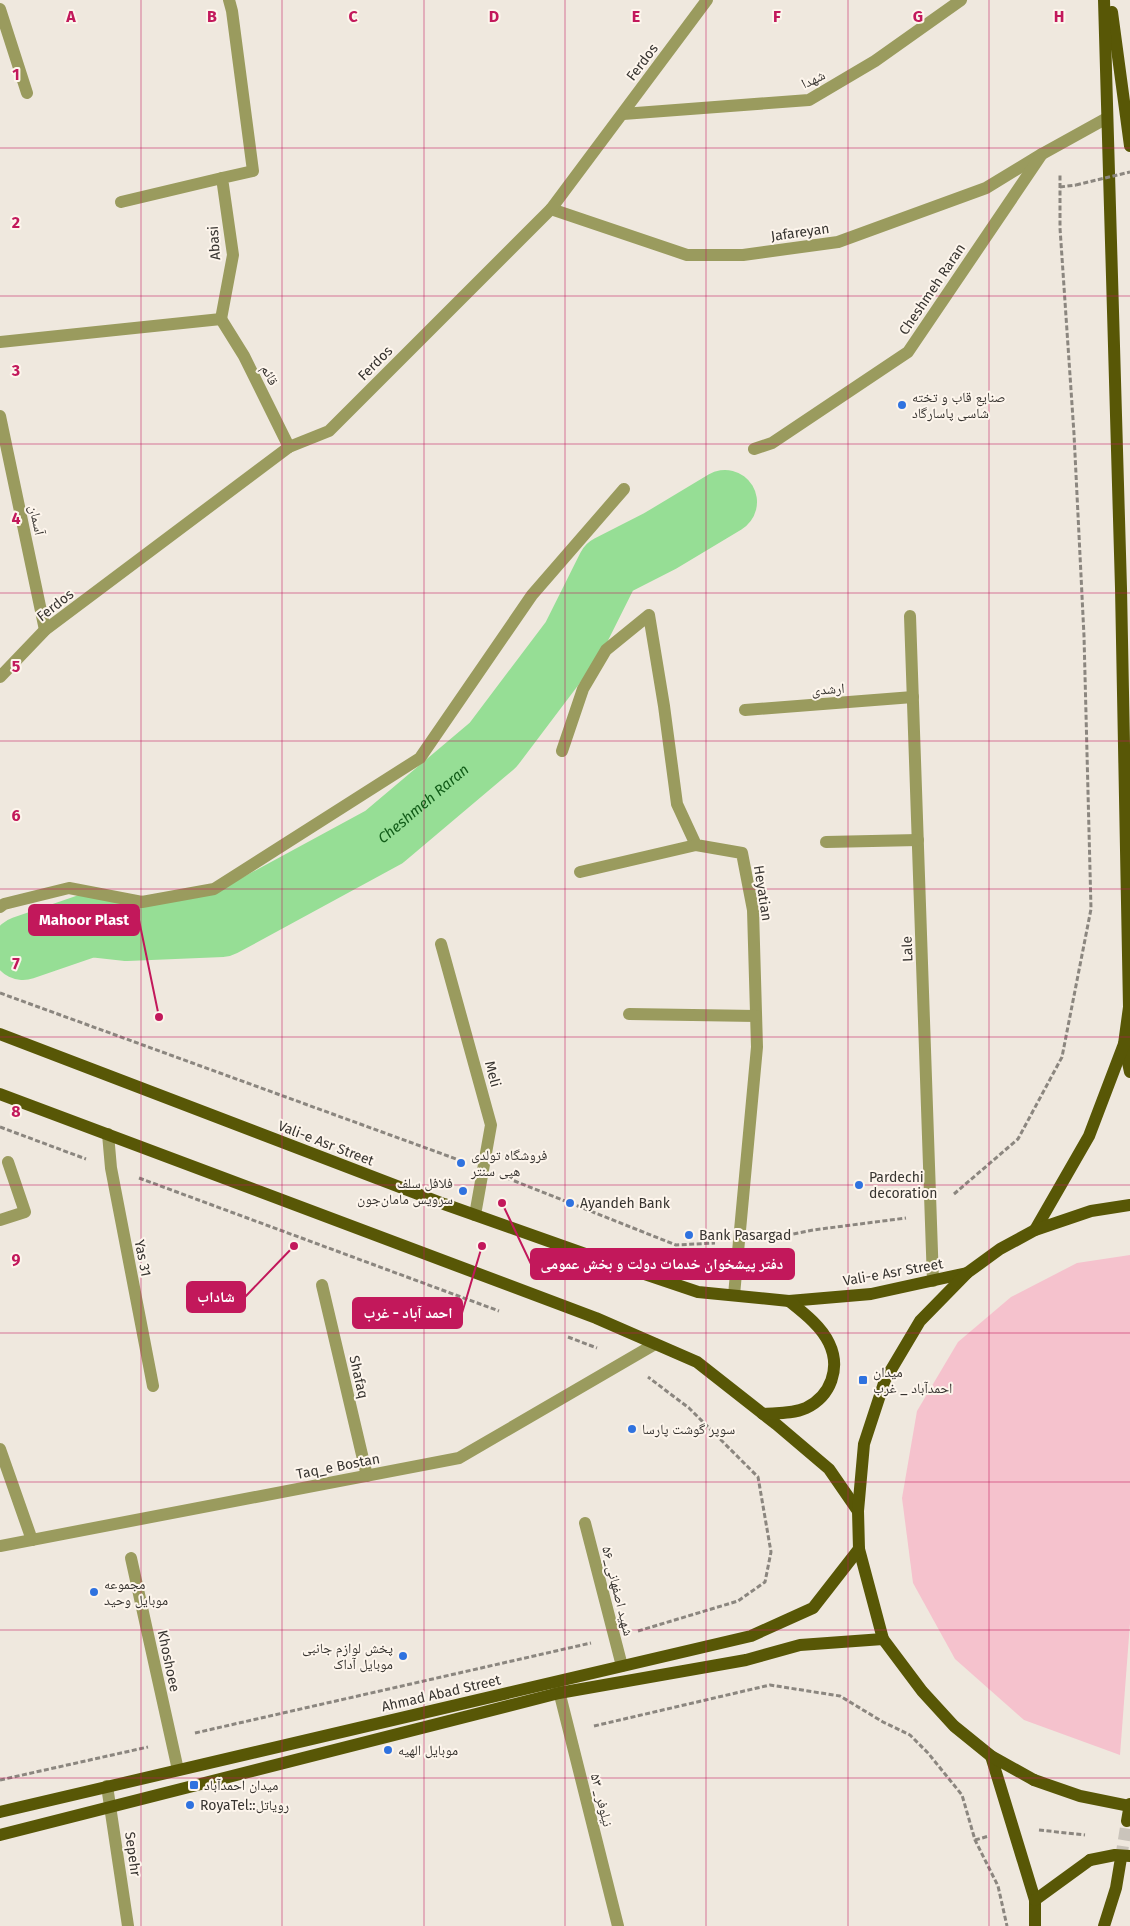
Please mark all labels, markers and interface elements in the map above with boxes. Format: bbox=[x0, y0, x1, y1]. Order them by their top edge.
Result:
text: A bbox=[65, 7, 76, 26]
text: B bbox=[207, 7, 217, 26]
text: C bbox=[348, 7, 358, 26]
text: D bbox=[489, 7, 499, 26]
text: E bbox=[632, 7, 640, 26]
text: F bbox=[773, 7, 781, 26]
text: G bbox=[913, 7, 923, 26]
text: H bbox=[1054, 7, 1064, 26]
street label: Ferdos bbox=[623, 40, 662, 84]
text: 1 bbox=[12, 65, 20, 84]
street label: شهدا bbox=[798, 66, 828, 92]
text: 2 bbox=[12, 213, 20, 232]
street label: Jafareyan bbox=[770, 220, 830, 245]
street label: Abasi bbox=[205, 225, 224, 261]
street label: Cheshmeh Raran bbox=[896, 240, 969, 338]
street label: Ferdos bbox=[354, 342, 397, 384]
text: 3 bbox=[11, 361, 20, 380]
street label: قائم bbox=[256, 362, 282, 389]
place label: صنایع قاب و تخته شاسی پاسارگاد bbox=[912, 389, 1006, 422]
marker: صنایع قاب و تخته شاسی پاسارگاد bbox=[896, 399, 908, 411]
street label: آسمان bbox=[25, 504, 48, 537]
text: 4 bbox=[11, 509, 21, 528]
street label: Ferdos bbox=[33, 585, 77, 625]
text: 5 bbox=[12, 657, 21, 676]
street label: ارشدی bbox=[811, 680, 845, 699]
water label: Cheshmeh Raran bbox=[375, 760, 472, 847]
text: 6 bbox=[11, 806, 21, 825]
street label: Heyatian bbox=[750, 864, 775, 922]
callout: Mahoor Plast bbox=[29, 905, 139, 935]
text: Mahoor Plast bbox=[39, 911, 129, 929]
street label: Lale bbox=[899, 936, 916, 962]
text: 7 bbox=[12, 954, 20, 973]
street label: Meli bbox=[481, 1059, 504, 1089]
text: 8 bbox=[11, 1102, 21, 1121]
street label: Vali-e Asr Street bbox=[275, 1117, 377, 1170]
place label: فروشگاه تولدی هپی سنتر bbox=[470, 1147, 547, 1180]
marker: فروشگاه تولدی هپی سنتر bbox=[455, 1157, 467, 1169]
place label: Pardechi decoration bbox=[869, 1169, 938, 1202]
place label: فلافل سلف سرویس مامان‌جون bbox=[357, 1175, 453, 1208]
marker: Pardechi decoration bbox=[853, 1179, 865, 1191]
marker: فلافل سلف سرویس مامان‌جون bbox=[457, 1185, 469, 1197]
place label: Ayandeh Bank bbox=[580, 1195, 671, 1212]
marker: Ayandeh Bank bbox=[564, 1197, 576, 1209]
place label: Bank Pasargad bbox=[699, 1227, 791, 1244]
marker: Bank Pasargad bbox=[683, 1229, 695, 1241]
street label: Yas 31 bbox=[131, 1238, 154, 1278]
callout: دفتر پیشخوان خدمات دولت و بخش عمومی bbox=[531, 1249, 794, 1279]
text: 9 bbox=[12, 1250, 21, 1269]
text: دفتر پیشخوان خدمات دولت و بخش عمومی bbox=[541, 1255, 783, 1273]
street label: Vali-e Asr Street bbox=[842, 1255, 945, 1290]
callout: شاداب bbox=[187, 1282, 245, 1312]
text: شاداب bbox=[197, 1288, 235, 1306]
callout: احمد آباد - غرب bbox=[353, 1298, 462, 1328]
text: احمد آباد - غرب bbox=[363, 1304, 453, 1322]
street label: Shafaq bbox=[345, 1354, 372, 1400]
place label: میدان احمدآباد _ غرب bbox=[873, 1364, 952, 1397]
marker: میدان احمدآباد _ غرب bbox=[857, 1374, 869, 1386]
place label: سوپر گوشت پارسا bbox=[642, 1421, 735, 1438]
marker: سوپر گوشت پارسا bbox=[626, 1423, 638, 1435]
street label: Taq_e Bostan bbox=[295, 1450, 381, 1483]
street label: ۵۶_شهید اصفهانی bbox=[598, 1544, 637, 1638]
place label: مجموعه موبایل وحید bbox=[104, 1576, 168, 1609]
marker: مجموعه موبایل وحید bbox=[88, 1586, 100, 1598]
street label: Khoshoee bbox=[154, 1629, 183, 1694]
place label: پخش لوازم جانبی موبایل آداک bbox=[302, 1640, 393, 1673]
marker: پخش لوازم جانبی موبایل آداک bbox=[397, 1650, 409, 1662]
street label: Ahmad Abad Street bbox=[380, 1671, 503, 1715]
place label: موبایل الهیه bbox=[398, 1742, 458, 1759]
marker: موبایل الهیه bbox=[382, 1744, 394, 1756]
street label: ۵۳ _نیلوفر bbox=[587, 1772, 616, 1828]
place label: میدان احمدآباد bbox=[204, 1777, 278, 1794]
marker: میدان احمدآباد bbox=[188, 1779, 200, 1791]
place label: RoyaTel::رویاتل bbox=[200, 1797, 289, 1814]
marker: RoyaTel::رویاتل bbox=[184, 1799, 196, 1811]
street label: Sepehr bbox=[121, 1831, 144, 1878]

